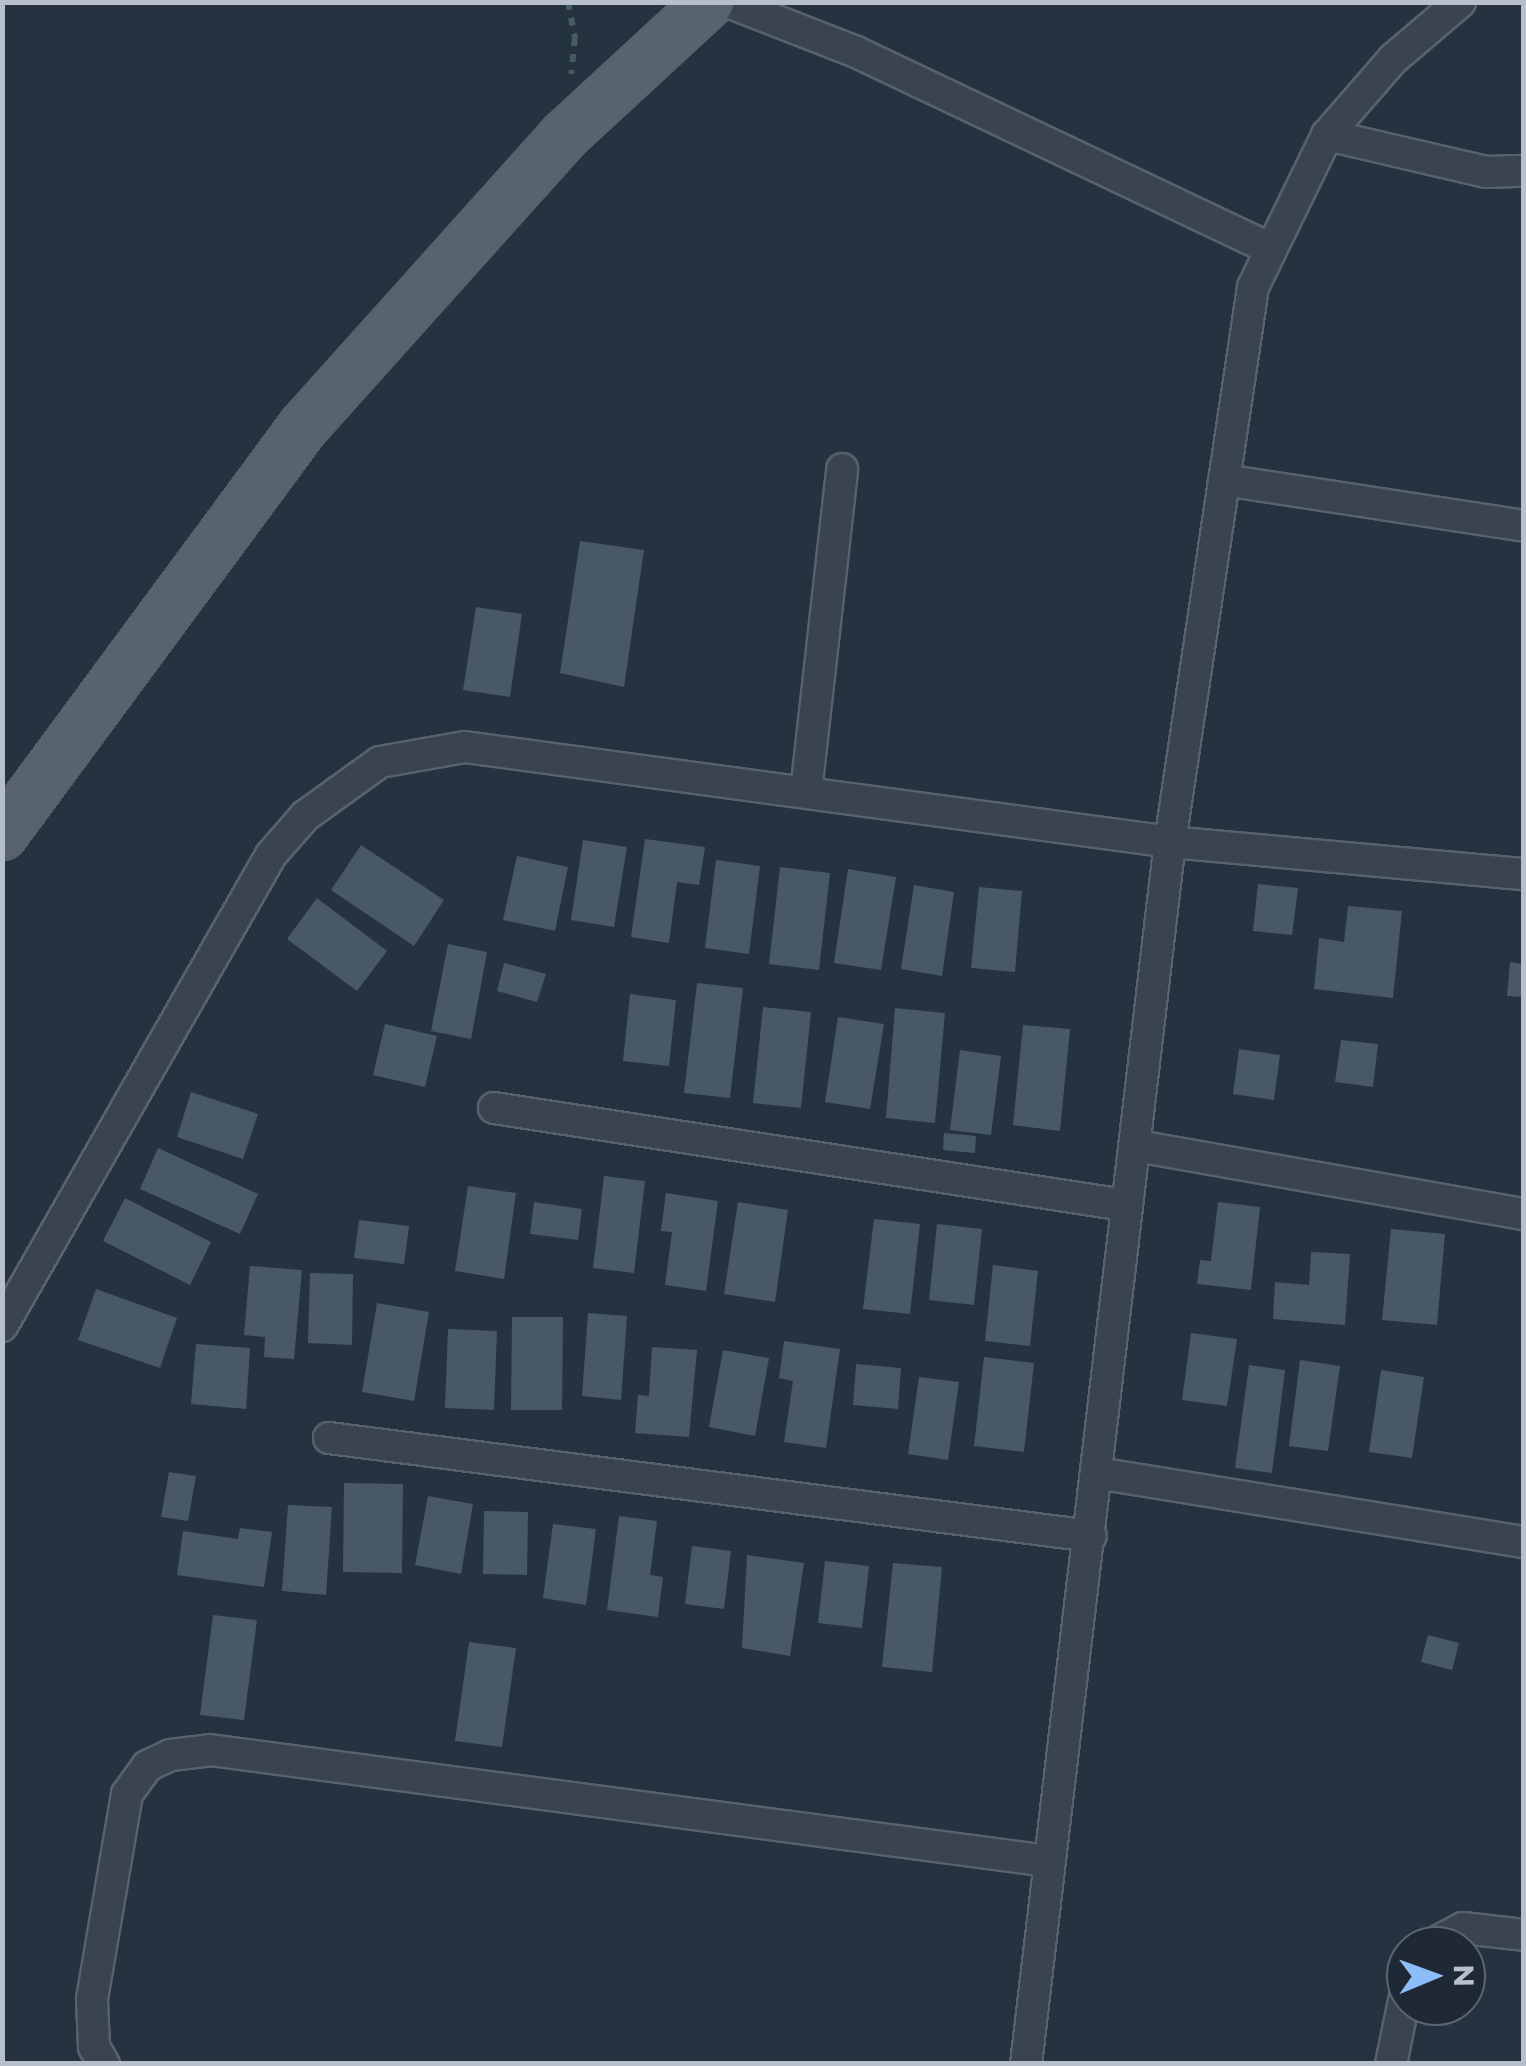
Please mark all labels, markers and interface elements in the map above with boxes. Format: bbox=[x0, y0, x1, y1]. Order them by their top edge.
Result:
north arrow bbox=[1386, 1926, 1486, 2026]
text: N bbox=[1447, 1964, 1481, 1987]

